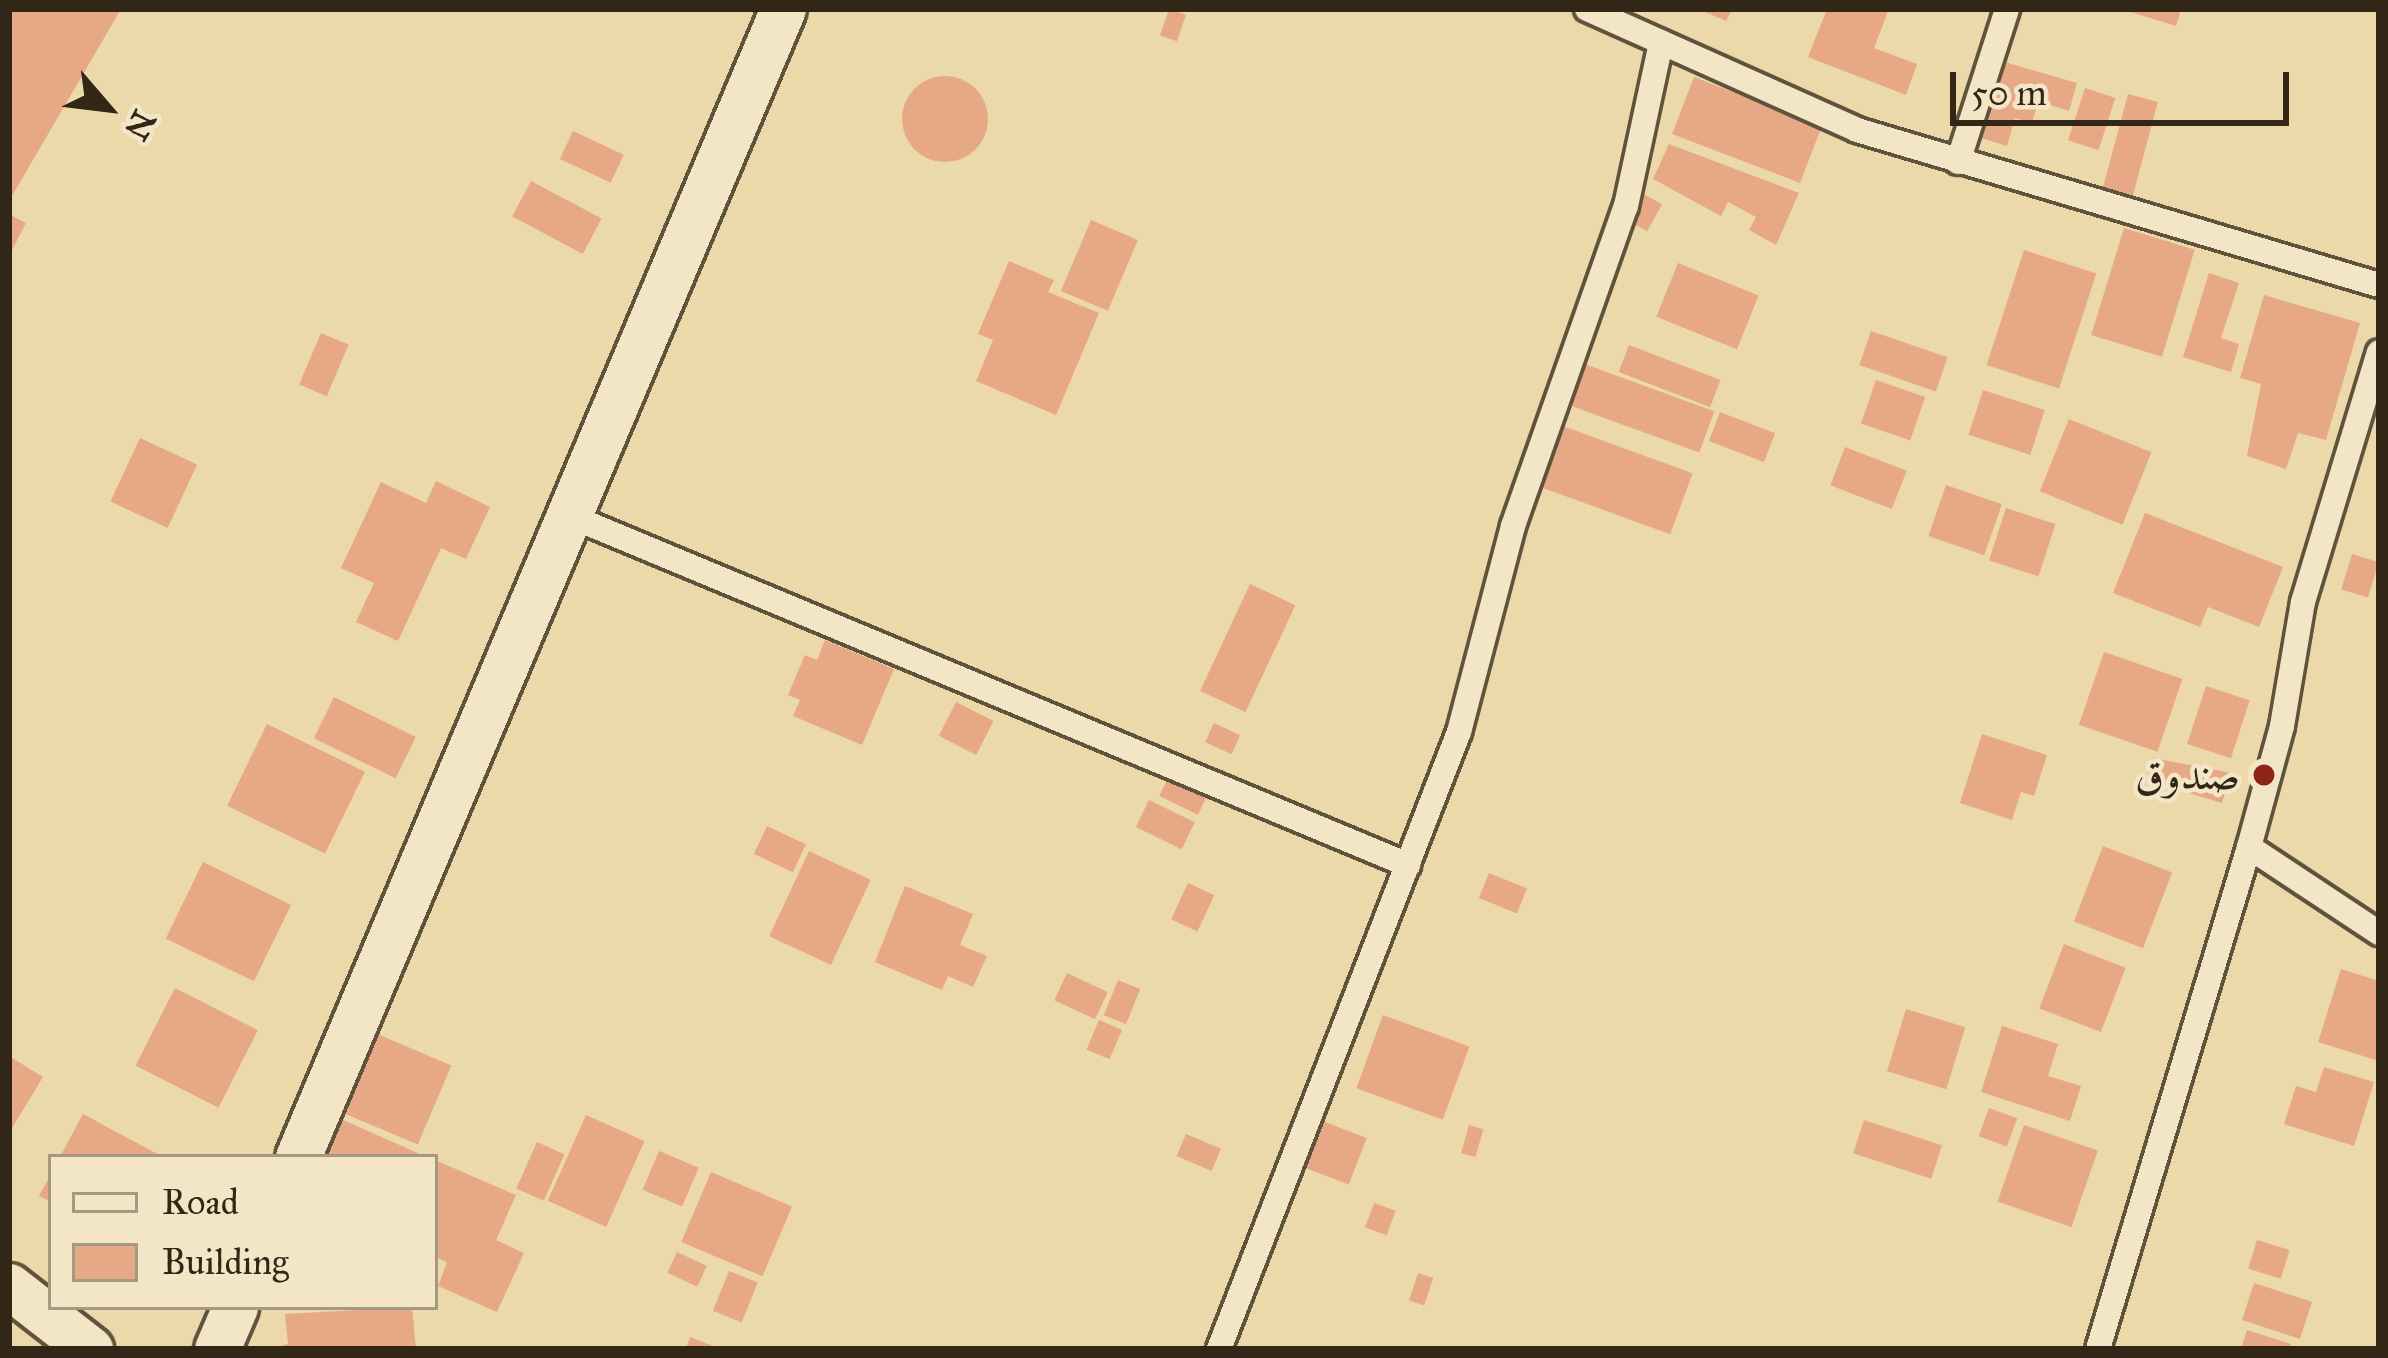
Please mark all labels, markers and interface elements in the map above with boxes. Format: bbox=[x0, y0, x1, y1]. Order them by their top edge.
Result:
north arrow bbox=[48, 48, 168, 168]
scale bar bbox=[1956, 48, 2295, 122]
text: 50 m bbox=[1971, 71, 2047, 115]
text: N bbox=[116, 103, 164, 147]
place label: صندوق bbox=[2135, 750, 2240, 800]
marker: صندوق bbox=[2251, 762, 2277, 788]
legend bbox=[48, 1154, 438, 1310]
text: Road bbox=[162, 1180, 239, 1224]
text: Building bbox=[162, 1240, 289, 1284]

